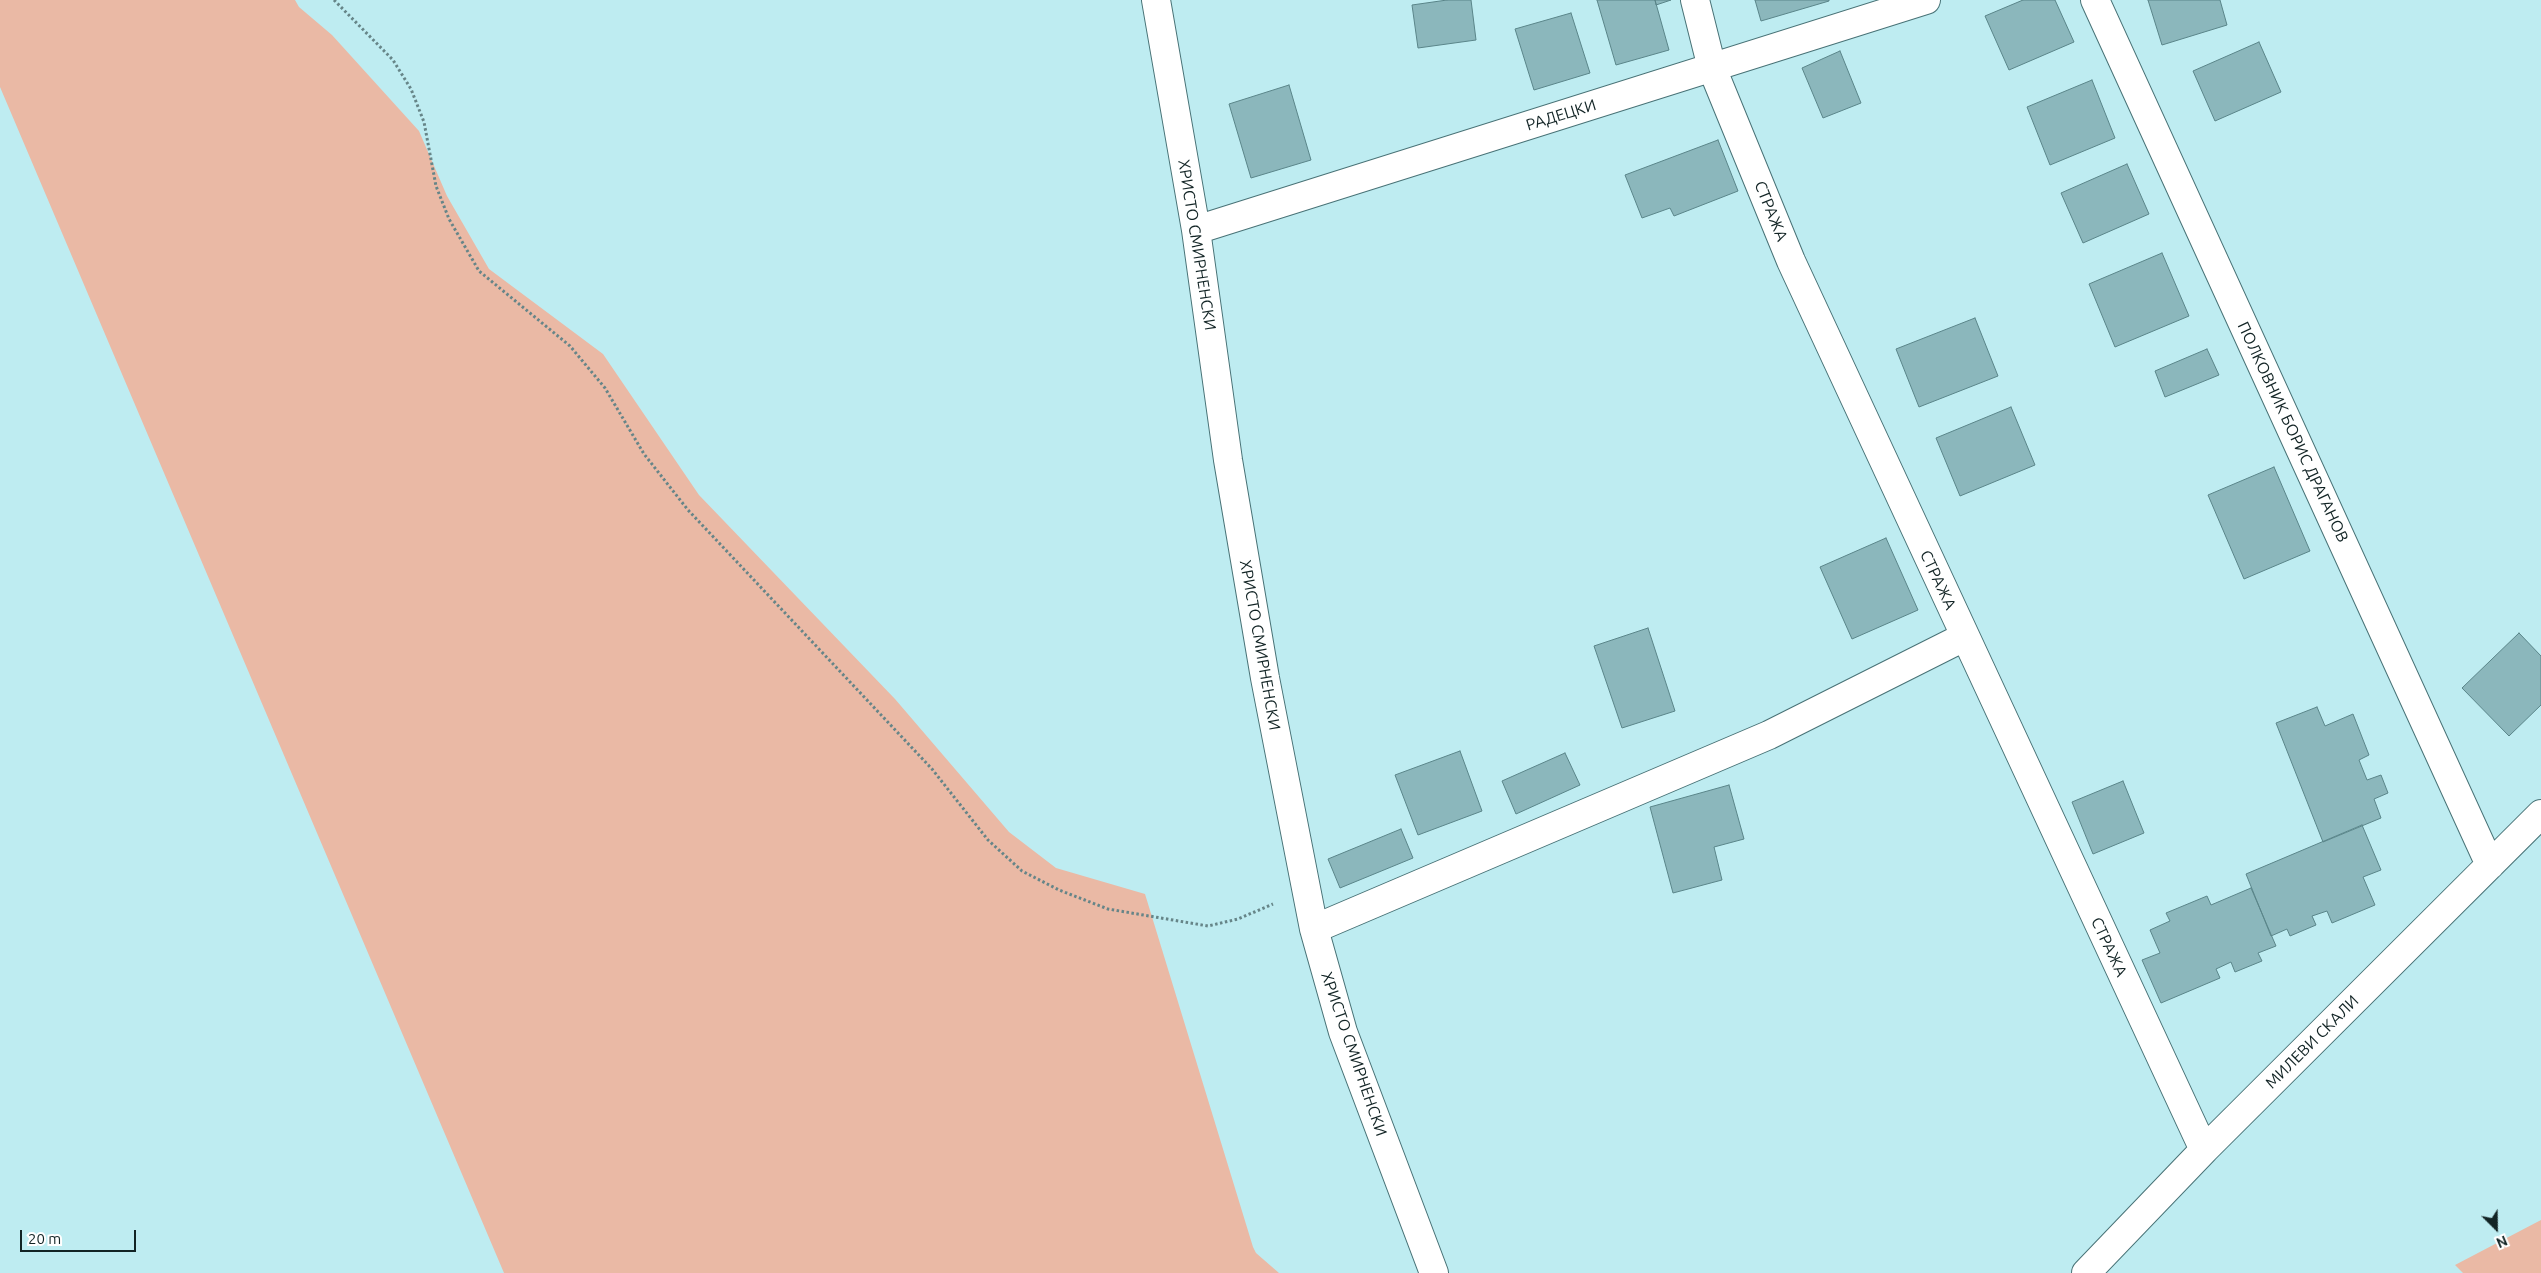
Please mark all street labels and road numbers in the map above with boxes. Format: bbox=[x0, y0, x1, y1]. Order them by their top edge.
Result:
street label: РАДЕЦКИ bbox=[1524, 95, 1598, 135]
street label: ХРИСТО СМИРНЕНСКИ bbox=[1174, 158, 1220, 332]
street label: СТРАЖА bbox=[1750, 178, 1792, 244]
street label: ПОЛКОВНИК БОРИС ДРАГАНОВ bbox=[2233, 319, 2353, 545]
street label: СТРАЖА bbox=[1916, 547, 1960, 613]
street label: ХРИСТО СМИРНЕНСКИ bbox=[1236, 558, 1284, 732]
street label: СТРАЖА bbox=[2087, 914, 2131, 980]
street label: ХРИСТО СМИРНЕНСКИ bbox=[1317, 969, 1391, 1139]
street label: МИЛЕВИ СКАЛИ bbox=[2261, 991, 2363, 1093]

